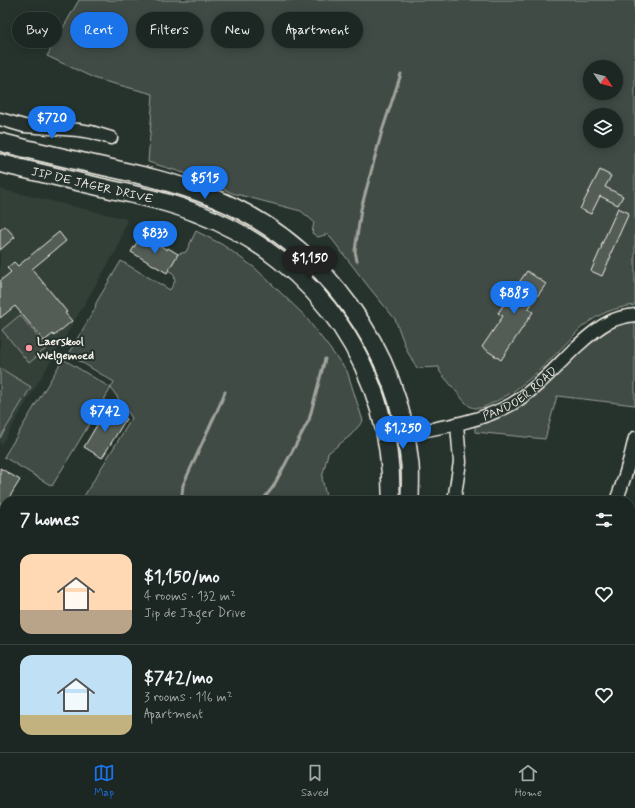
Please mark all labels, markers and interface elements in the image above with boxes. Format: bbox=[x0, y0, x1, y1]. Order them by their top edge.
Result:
chip: Buy bbox=[12, 12, 62, 48]
chip: Rent bbox=[70, 12, 128, 48]
chip: Filters bbox=[136, 12, 203, 48]
chip: New bbox=[211, 12, 264, 48]
chip: Apartment bbox=[272, 12, 363, 48]
north arrow bbox=[583, 60, 623, 100]
map controls bbox=[583, 60, 623, 148]
pin: $720 bbox=[28, 106, 76, 140]
button: layers bbox=[583, 108, 623, 148]
text: $720 bbox=[37, 110, 67, 127]
street label: JIP DE JAGER DRIVE bbox=[30, 164, 155, 208]
pin: $515 bbox=[181, 166, 229, 200]
text: $515 bbox=[191, 170, 219, 187]
pin: $833 bbox=[131, 221, 179, 255]
text: $833 bbox=[142, 225, 168, 242]
pin: $1,150 bbox=[277, 246, 343, 280]
text: $1,150 bbox=[292, 250, 328, 267]
pin: $885 bbox=[490, 281, 538, 315]
text: $885 bbox=[499, 285, 529, 302]
place label: Laerskool Welgemoed bbox=[36, 334, 94, 365]
marker: Laerskool Welgemoed bbox=[24, 343, 34, 353]
street label: PANDOER ROAD bbox=[481, 363, 561, 425]
pin: $742 bbox=[81, 399, 129, 433]
text: $742 bbox=[89, 403, 121, 420]
pin: $1,250 bbox=[370, 416, 436, 450]
text: $1,250 bbox=[384, 420, 422, 437]
text: 7 homes bbox=[20, 509, 79, 531]
icon: filters bbox=[593, 509, 615, 531]
text: $1,150/mo bbox=[144, 566, 220, 588]
icon: home bbox=[52, 570, 100, 618]
icon: heart bbox=[593, 583, 615, 605]
text: 4 rooms · 132 m² bbox=[144, 588, 236, 605]
text: Jip de Jager Drive bbox=[144, 605, 246, 622]
text: $742/mo bbox=[144, 667, 213, 689]
icon: home bbox=[52, 671, 100, 719]
icon: heart bbox=[593, 684, 615, 706]
text: 3 rooms · 116 m² bbox=[144, 689, 233, 706]
text: Apartment bbox=[144, 706, 203, 723]
tab: Map bbox=[93, 762, 115, 800]
tab: Saved bbox=[301, 762, 329, 800]
tab: Home bbox=[515, 762, 542, 800]

